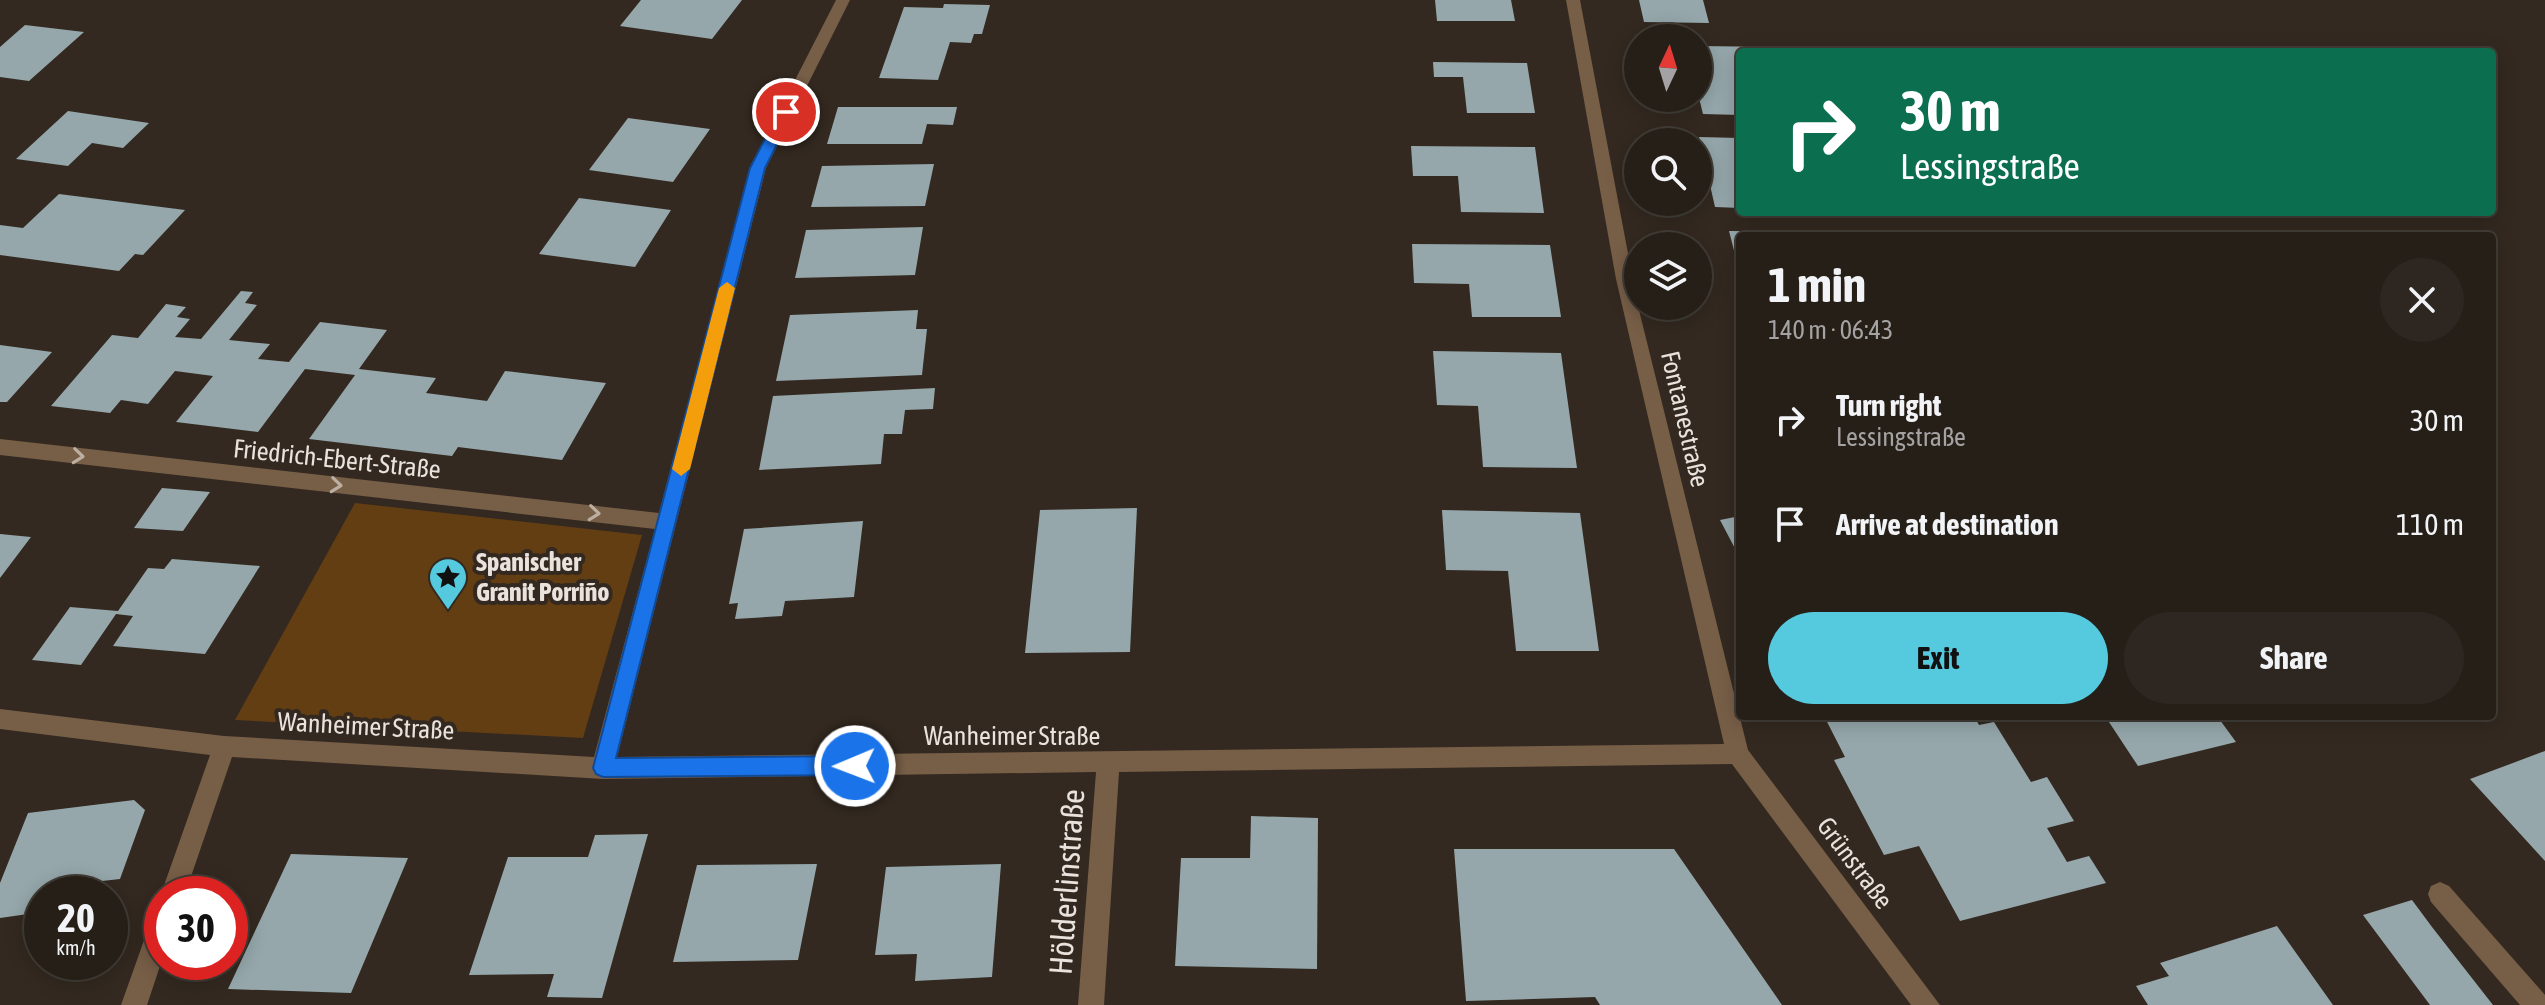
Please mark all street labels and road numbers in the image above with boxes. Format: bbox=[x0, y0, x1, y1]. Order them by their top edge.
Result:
street label: Fontanestraße bbox=[1655, 348, 1715, 490]
street label: Friedrich-Ebert-Straße bbox=[232, 433, 442, 485]
street label: Wanheimer Straße bbox=[277, 706, 455, 746]
street label: Wanheimer Straße bbox=[924, 721, 1100, 751]
street label: Hölderlinstraße bbox=[1042, 788, 1091, 976]
street label: Grünstraße bbox=[1811, 811, 1899, 915]

